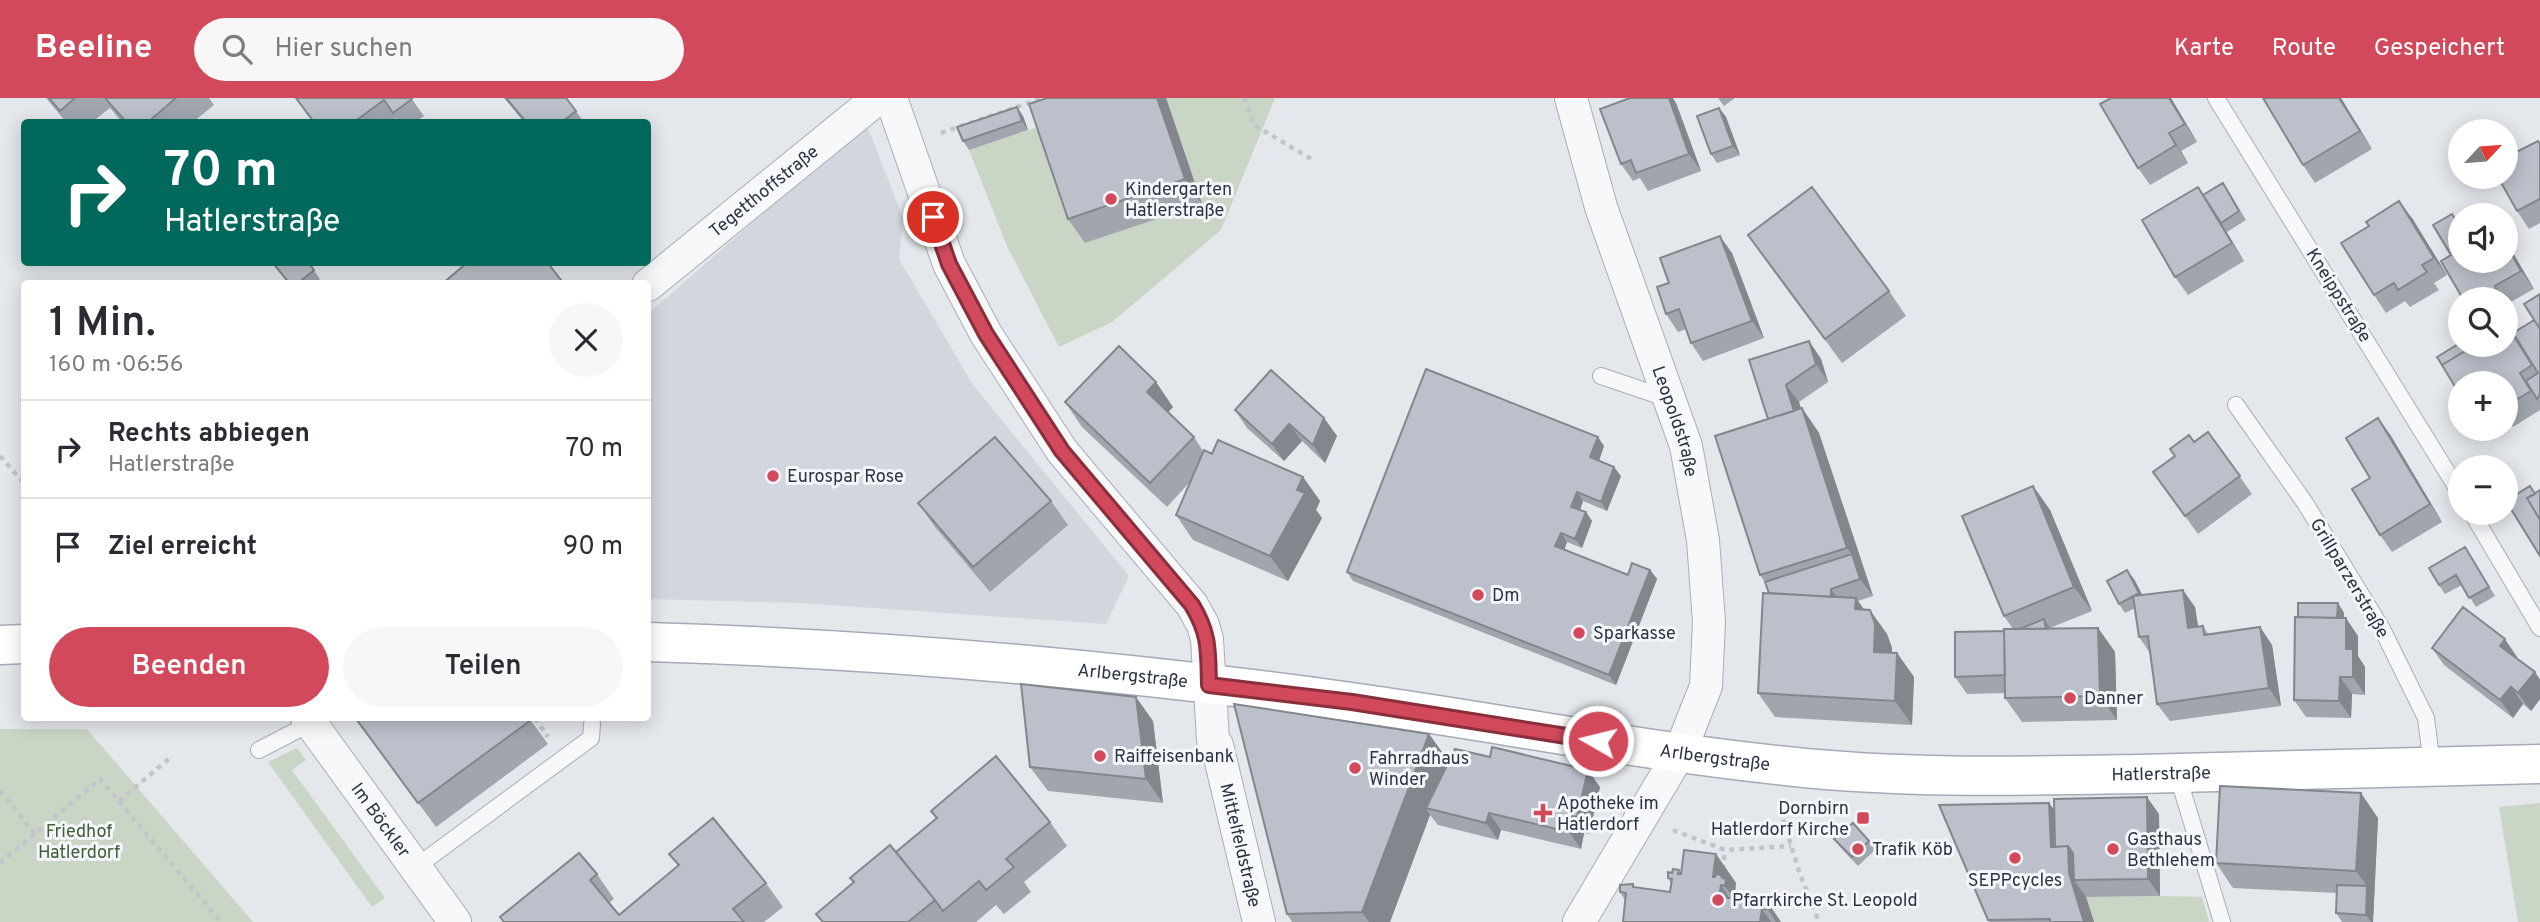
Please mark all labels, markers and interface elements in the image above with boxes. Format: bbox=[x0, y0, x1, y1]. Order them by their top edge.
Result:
search box bbox=[194, 18, 684, 81]
text: Beeline bbox=[35, 28, 152, 70]
icon: search bbox=[218, 30, 256, 68]
text: Hier suchen bbox=[274, 33, 413, 66]
text: Karte bbox=[2174, 34, 2234, 64]
text: Route bbox=[2272, 34, 2336, 64]
text: Gespeichert bbox=[2374, 34, 2505, 64]
north arrow bbox=[2448, 119, 2518, 189]
map controls bbox=[2448, 119, 2518, 525]
street label: Tegetthoffstraße bbox=[705, 141, 824, 243]
text: 70 m bbox=[164, 142, 278, 204]
icon: right bbox=[49, 147, 140, 238]
place label: Kindergarten Hatlerstraße bbox=[1125, 179, 1232, 223]
pin bbox=[903, 187, 963, 247]
marker: Kindergarten Hatlerstraße bbox=[1103, 191, 1119, 207]
icon: arrive bbox=[914, 198, 952, 236]
text: Hatlerstraße bbox=[164, 203, 340, 243]
button: sound bbox=[2448, 203, 2518, 273]
street label: Kneippstraße bbox=[2300, 244, 2376, 347]
button: search bbox=[2448, 287, 2518, 357]
text: 1 Min. bbox=[49, 298, 156, 351]
button: close bbox=[549, 303, 623, 377]
text: 160 m · 06:56 bbox=[49, 351, 183, 380]
street label: Leopoldstraße bbox=[1645, 363, 1701, 479]
button: + bbox=[2448, 371, 2518, 441]
text: Rechts abbiegen bbox=[108, 418, 310, 451]
icon: right bbox=[49, 430, 87, 468]
text: 70 m bbox=[565, 433, 623, 466]
text: Hatlerstraße bbox=[108, 451, 235, 480]
button: − bbox=[2448, 455, 2518, 525]
place label: Eurospar Rose bbox=[787, 466, 904, 489]
marker: Eurospar Rose bbox=[765, 468, 781, 484]
street label: Grillparzerstraße bbox=[2304, 515, 2394, 643]
icon: arrive bbox=[49, 528, 87, 566]
text: Ziel erreicht bbox=[108, 531, 257, 564]
text: 90 m bbox=[563, 531, 623, 564]
place label: Dm bbox=[1492, 585, 1520, 608]
marker: Dm bbox=[1470, 587, 1486, 603]
place label: Sparkasse bbox=[1593, 623, 1676, 646]
marker: Sparkasse bbox=[1571, 625, 1587, 641]
button: Beenden bbox=[49, 627, 329, 707]
button: Teilen bbox=[343, 627, 623, 707]
street label: Arlbergstraße bbox=[1076, 660, 1189, 694]
place label: Danner bbox=[2084, 688, 2143, 711]
marker: Danner bbox=[2062, 690, 2078, 706]
position arrow bbox=[1561, 704, 1635, 778]
street label: Arlbergstraße bbox=[1658, 740, 1771, 777]
place label: Raiffeisenbank bbox=[1114, 746, 1234, 769]
marker: Raiffeisenbank bbox=[1092, 748, 1108, 764]
place label: Fahrradhaus Winder bbox=[1369, 748, 1469, 792]
marker: Fahrradhaus Winder bbox=[1347, 760, 1363, 776]
street label: Hatlerstraße bbox=[2111, 762, 2211, 787]
street label: Im Böckler bbox=[345, 779, 415, 863]
street label: Mittelfeldstraße bbox=[1213, 781, 1265, 910]
place label: Apotheke im Hatlerdorf bbox=[1557, 793, 1659, 837]
place label: Dornbirn Hatlerdorf Kirche bbox=[1711, 798, 1849, 842]
marker: Apotheke im Hatlerdorf bbox=[1535, 805, 1551, 821]
marker: Dornbirn Hatlerdorf Kirche bbox=[1855, 810, 1871, 826]
park label: Friedhof Hatlerdorf bbox=[38, 821, 120, 865]
place label: Gasthaus Bethlehem bbox=[2127, 829, 2215, 873]
place label: Trafik Köb bbox=[1872, 839, 1953, 862]
marker: Trafik Köb bbox=[1850, 841, 1866, 857]
marker: Gasthaus Bethlehem bbox=[2105, 841, 2121, 857]
marker: SEPPcycles bbox=[2007, 850, 2023, 866]
place label: SEPPcycles bbox=[1968, 870, 2062, 893]
place label: Pfarrkirche St. Leopold bbox=[1732, 890, 1918, 913]
marker: Pfarrkirche St. Leopold bbox=[1710, 892, 1726, 908]

